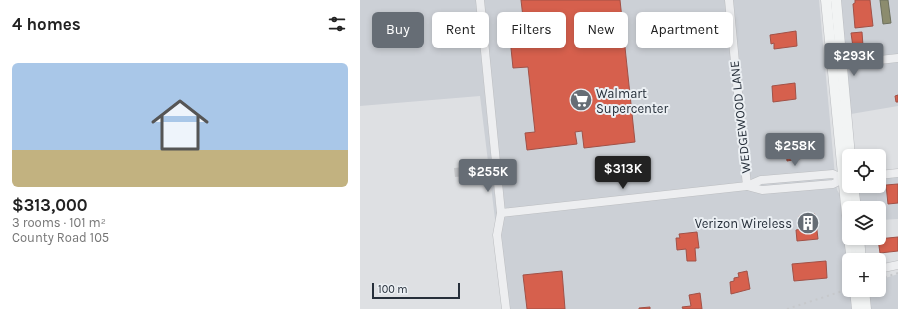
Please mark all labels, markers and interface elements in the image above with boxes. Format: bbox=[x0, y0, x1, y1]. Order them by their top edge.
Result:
chip: Buy bbox=[372, 12, 424, 48]
chip: Rent bbox=[432, 12, 489, 48]
chip: Filters bbox=[497, 12, 566, 48]
chip: New bbox=[574, 12, 628, 48]
chip: Apartment bbox=[636, 12, 733, 48]
icon: filters bbox=[326, 13, 348, 35]
text: 4 homes bbox=[12, 14, 81, 34]
pin: $293K bbox=[826, 43, 882, 77]
text: $293K bbox=[833, 48, 875, 63]
street label: WEDGEWOOD LANE bbox=[727, 60, 753, 174]
place label: Walmart Supercenter bbox=[596, 86, 668, 116]
supermarket icon: Walmart Supercenter bbox=[568, 87, 594, 113]
icon: home bbox=[144, 89, 216, 161]
pin: $258K bbox=[767, 133, 823, 167]
text: $258K bbox=[774, 138, 816, 153]
map controls bbox=[842, 149, 886, 297]
button: locate bbox=[842, 149, 886, 193]
pin: $313K bbox=[595, 156, 651, 190]
pin: $255K bbox=[460, 159, 516, 193]
text: $313K bbox=[604, 161, 642, 176]
text: $255K bbox=[468, 164, 508, 179]
text: $313,000 bbox=[12, 195, 87, 215]
button: layers bbox=[842, 201, 886, 245]
building icon: Verizon Wireless bbox=[795, 210, 821, 236]
text: 3 rooms · 101 m² bbox=[12, 215, 106, 230]
place label: Verizon Wireless bbox=[695, 216, 792, 231]
text: County Road 105 bbox=[12, 230, 109, 245]
button: + bbox=[842, 253, 886, 297]
scale bar bbox=[372, 281, 460, 300]
text: 100 m bbox=[378, 283, 408, 296]

